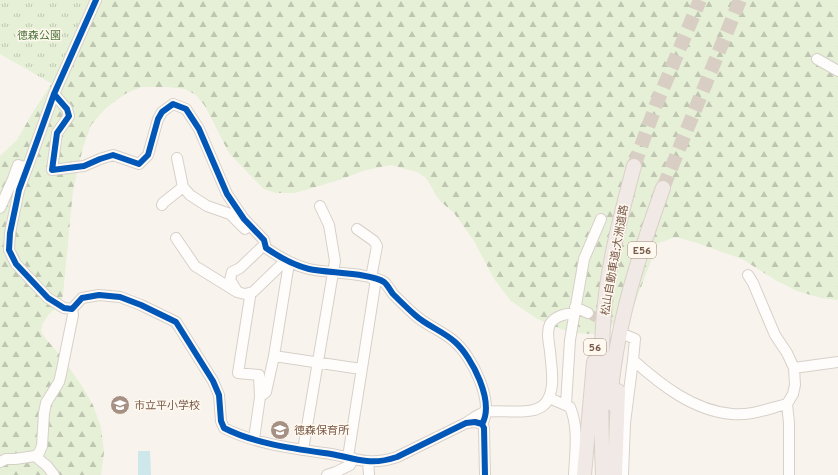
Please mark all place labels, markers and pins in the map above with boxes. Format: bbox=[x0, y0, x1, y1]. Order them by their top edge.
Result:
school or university icon: 市立平小学校 bbox=[109, 394, 131, 416]
place label: 市立平小学校 bbox=[134, 399, 200, 413]
school or university icon: 徳森保育所 bbox=[269, 419, 291, 441]
place label: 徳森保育所 bbox=[294, 424, 350, 438]

